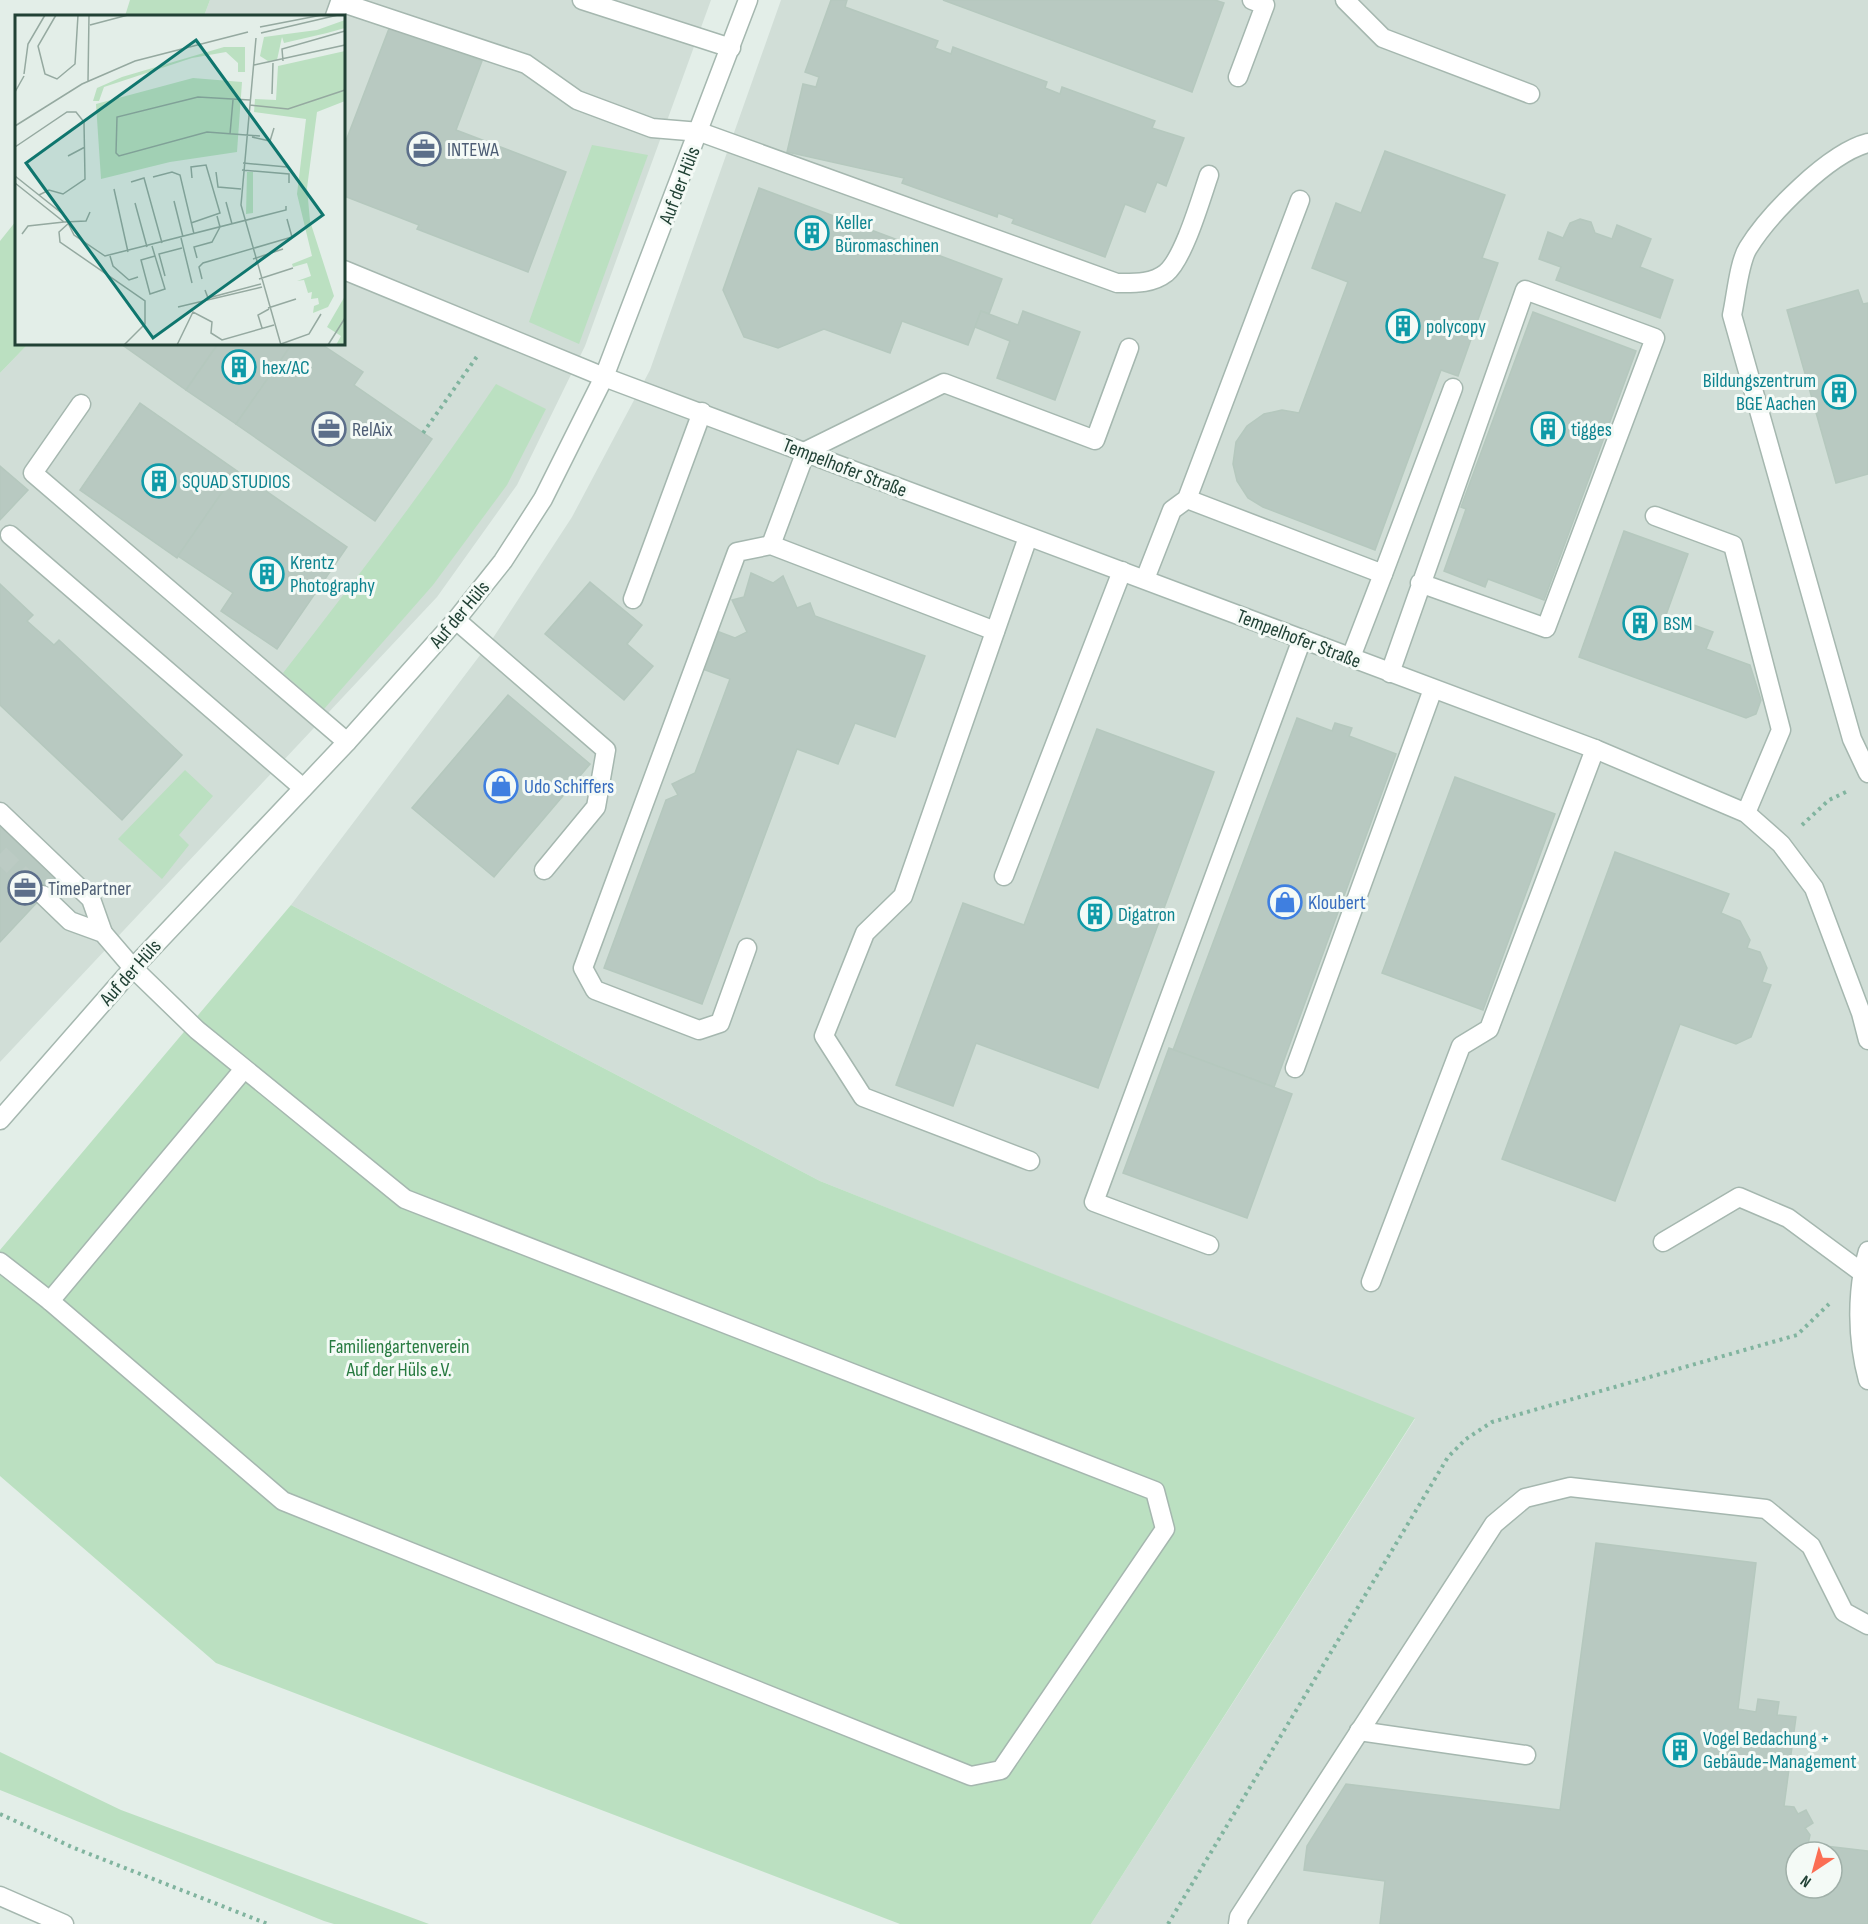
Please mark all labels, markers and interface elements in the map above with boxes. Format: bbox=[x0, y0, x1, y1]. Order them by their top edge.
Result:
inset map bbox=[15, 15, 345, 345]
office icon: INTEWA bbox=[406, 131, 442, 167]
place label: INTEWA bbox=[447, 138, 499, 162]
street label: Auf der Hüls bbox=[654, 143, 706, 228]
place label: Keller Büromaschinen bbox=[835, 211, 939, 258]
building icon: Keller Büromaschinen bbox=[794, 215, 830, 251]
building icon: polycopy bbox=[1385, 308, 1421, 344]
place label: polycopy bbox=[1426, 315, 1486, 339]
building icon: hex/AC bbox=[221, 349, 257, 385]
place label: hex/AC bbox=[262, 356, 310, 380]
place label: Bildungszentrum BGE Aachen bbox=[1703, 369, 1816, 416]
building icon: Bildungszentrum BGE Aachen bbox=[1821, 374, 1857, 410]
office icon: RelAix bbox=[311, 411, 347, 447]
building icon: tigges bbox=[1530, 411, 1566, 447]
place label: RelAix bbox=[352, 418, 393, 442]
place label: tigges bbox=[1571, 418, 1612, 442]
street label: Tempelhofer Straße bbox=[779, 433, 910, 503]
building icon: SQUAD STUDIOS bbox=[141, 463, 177, 499]
place label: SQUAD STUDIOS bbox=[182, 470, 290, 494]
place label: Krentz Photography bbox=[290, 551, 375, 598]
building icon: Krentz Photography bbox=[249, 556, 285, 592]
street label: Auf der Hüls bbox=[424, 576, 495, 654]
street label: Tempelhofer Straße bbox=[1233, 604, 1364, 674]
building icon: BSM bbox=[1622, 605, 1658, 641]
place label: BSM bbox=[1663, 612, 1692, 636]
shop icon: Udo Schiffers bbox=[483, 768, 519, 804]
place label: Udo Schiffers bbox=[524, 775, 614, 799]
office icon: TimePartner bbox=[7, 870, 43, 906]
place label: TimePartner bbox=[48, 877, 131, 901]
shop icon: Kloubert bbox=[1267, 884, 1303, 920]
place label: Kloubert bbox=[1308, 891, 1366, 915]
building icon: Digatron bbox=[1077, 896, 1113, 932]
place label: Digatron bbox=[1118, 903, 1175, 927]
street label: Auf der Hüls bbox=[94, 935, 167, 1011]
park label: Familiengartenverein Auf der Hüls e.V. bbox=[328, 1335, 470, 1382]
place label: Vogel Bedachung + Gebäude-Management bbox=[1703, 1727, 1857, 1774]
building icon: Vogel Bedachung + Gebäude-Management bbox=[1662, 1732, 1698, 1768]
north arrow bbox=[1784, 1840, 1844, 1900]
text: N bbox=[1797, 1871, 1815, 1891]

